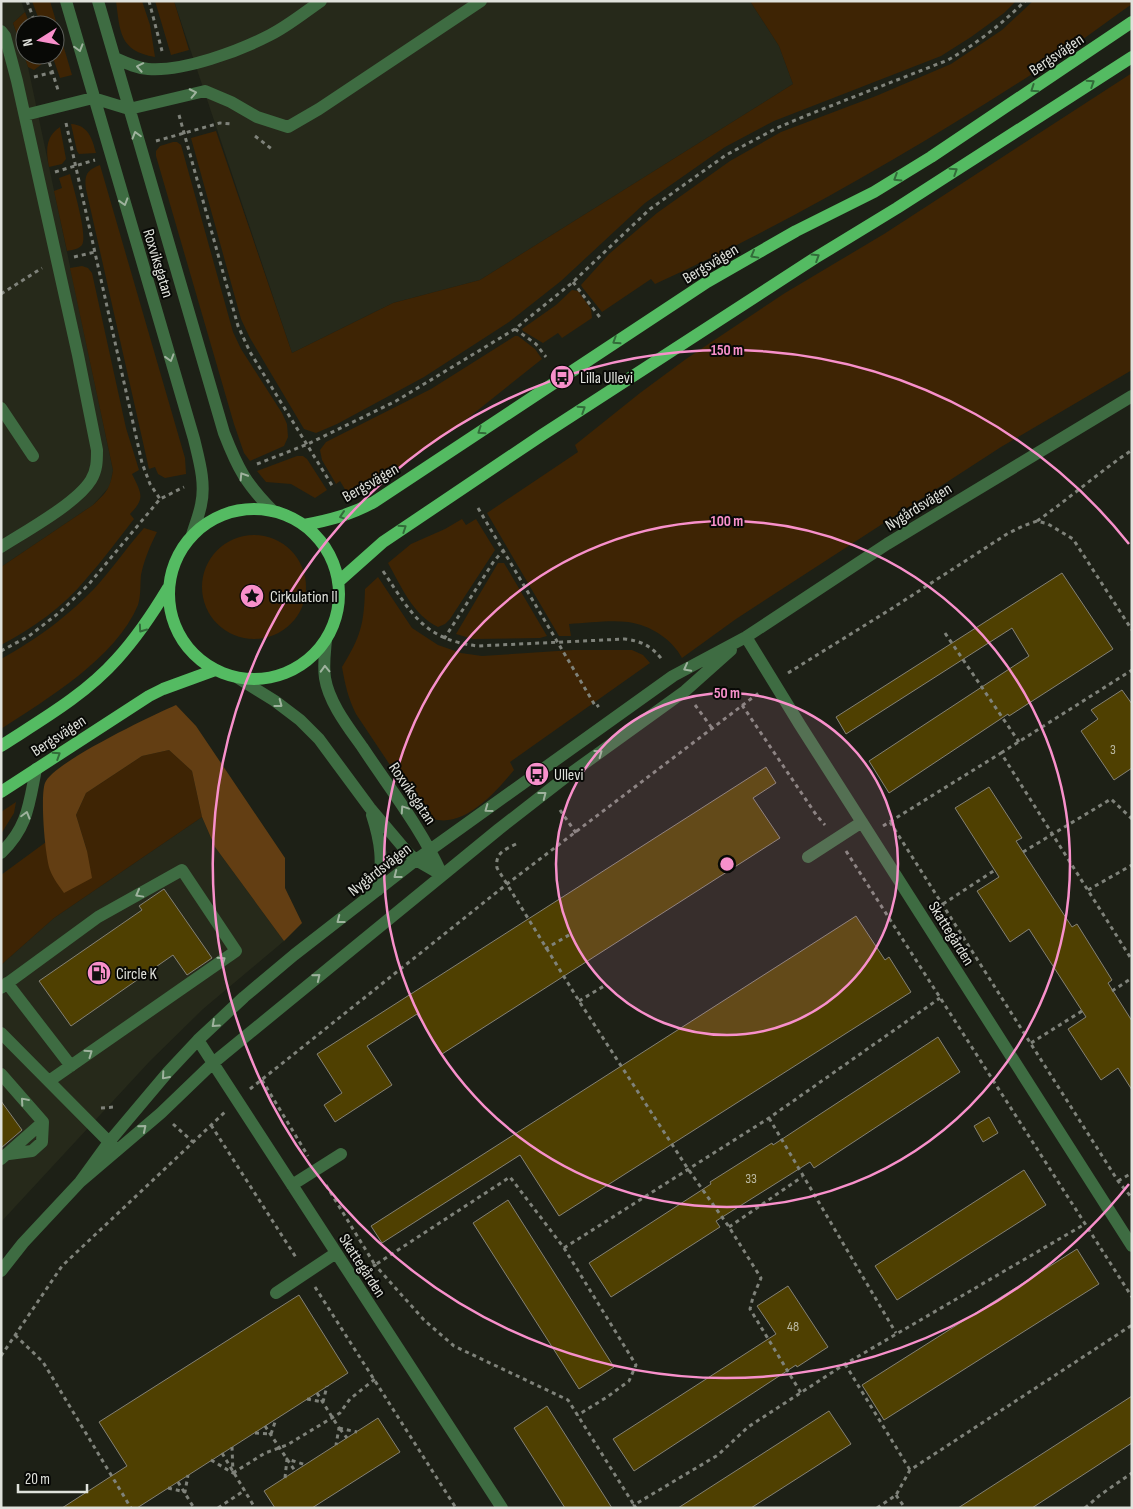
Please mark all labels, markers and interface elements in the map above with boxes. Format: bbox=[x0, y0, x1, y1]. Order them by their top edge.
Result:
north arrow bbox=[15, 15, 65, 65]
street label: Bergsvägen bbox=[1026, 30, 1088, 80]
text: N bbox=[19, 37, 37, 48]
one-way arrow bbox=[73, 44, 84, 53]
one-way arrow bbox=[135, 62, 144, 73]
one-way arrow bbox=[1086, 80, 1095, 90]
one-way arrow bbox=[1030, 83, 1039, 92]
one-way arrow bbox=[189, 88, 198, 99]
one-way arrow bbox=[132, 131, 142, 139]
one-way arrow bbox=[949, 168, 958, 177]
one-way arrow bbox=[894, 171, 903, 181]
one-way arrow bbox=[118, 197, 128, 205]
street label: Roxviksgatan bbox=[138, 227, 177, 300]
street label: Bergsvägen bbox=[680, 240, 742, 288]
one-way arrow bbox=[750, 249, 759, 259]
one-way arrow bbox=[811, 253, 820, 263]
one-way arrow bbox=[613, 335, 622, 345]
text: 150 m bbox=[711, 341, 743, 360]
one-way arrow bbox=[165, 353, 175, 361]
bus stop icon: Lilla Ullevi bbox=[549, 364, 575, 390]
place label: Lilla Ullevi bbox=[580, 369, 633, 388]
one-way arrow bbox=[577, 405, 586, 415]
one-way arrow bbox=[477, 425, 486, 434]
street label: Bergsvägen bbox=[339, 460, 402, 507]
one-way arrow bbox=[240, 472, 250, 481]
street label: Nygårdsvägen bbox=[882, 479, 956, 535]
one-way arrow bbox=[339, 510, 347, 520]
text: 100 m bbox=[711, 512, 743, 531]
one-way arrow bbox=[397, 525, 406, 535]
place icon: Cirkulation II bbox=[239, 583, 265, 609]
place label: Cirkulation II bbox=[270, 588, 338, 607]
one-way arrow bbox=[139, 623, 148, 633]
one-way arrow bbox=[683, 662, 692, 672]
one-way arrow bbox=[319, 665, 330, 673]
text: 50 m bbox=[714, 684, 740, 703]
one-way arrow bbox=[273, 698, 283, 707]
street label: Bergsvägen bbox=[28, 712, 90, 761]
house number: 3 bbox=[1110, 741, 1116, 758]
one-way arrow bbox=[593, 750, 603, 759]
one-way arrow bbox=[51, 752, 60, 761]
street label: Roxviksgatan bbox=[384, 759, 439, 828]
bus stop icon: Ullevi bbox=[524, 761, 550, 787]
place label: Ullevi bbox=[554, 766, 583, 785]
one-way arrow bbox=[537, 792, 546, 800]
one-way arrow bbox=[484, 803, 494, 812]
one-way arrow bbox=[400, 805, 410, 814]
one-way arrow bbox=[20, 810, 31, 819]
street label: Nygårdsvägen bbox=[345, 840, 415, 901]
centre of rings bbox=[718, 855, 736, 873]
one-way arrow bbox=[393, 869, 403, 878]
one-way arrow bbox=[135, 888, 144, 898]
street label: Skattegården bbox=[924, 898, 978, 969]
one-way arrow bbox=[336, 914, 345, 923]
one-way arrow bbox=[217, 957, 226, 966]
fuel station icon: Circle K bbox=[86, 960, 112, 986]
place label: Circle K bbox=[116, 965, 157, 984]
one-way arrow bbox=[311, 975, 320, 983]
one-way arrow bbox=[211, 1018, 220, 1027]
one-way arrow bbox=[83, 1050, 93, 1059]
one-way arrow bbox=[162, 1070, 171, 1079]
one-way arrow bbox=[21, 1097, 30, 1106]
one-way arrow bbox=[138, 1124, 147, 1133]
house number: 33 bbox=[745, 1170, 757, 1187]
street label: Skattegården bbox=[334, 1231, 389, 1301]
house number: 48 bbox=[787, 1318, 799, 1335]
scale bar bbox=[18, 1462, 86, 1494]
text: 20 m bbox=[25, 1470, 50, 1489]

